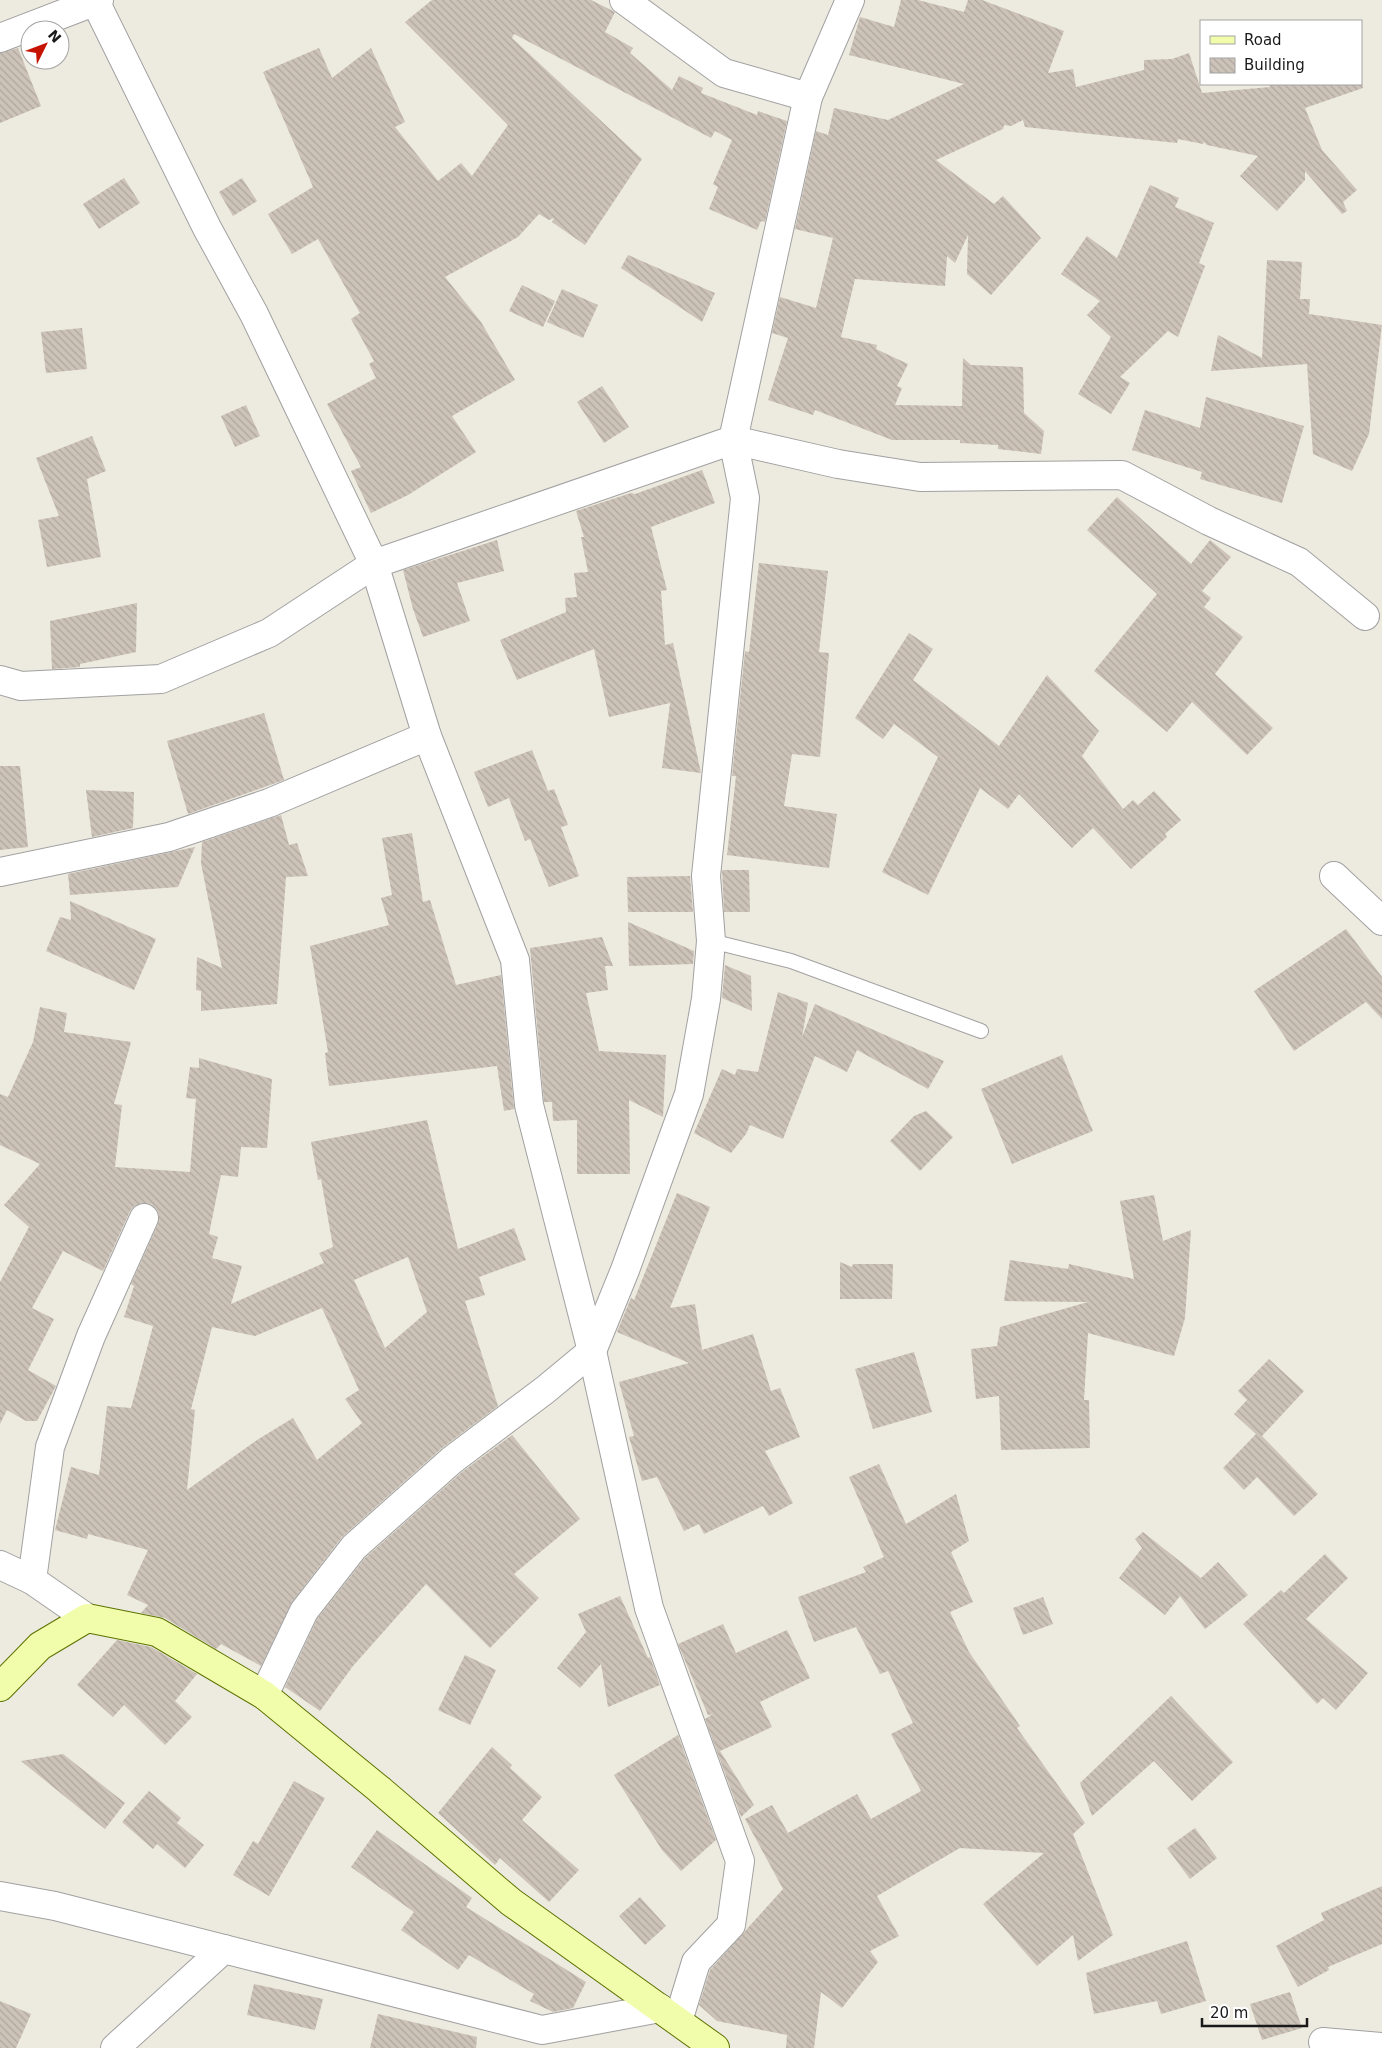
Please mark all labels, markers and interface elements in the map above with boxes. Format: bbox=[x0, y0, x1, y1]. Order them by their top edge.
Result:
north arrow bbox=[20, 20, 70, 70]
legend bbox=[1200, 20, 1362, 85]
text: N bbox=[45, 27, 65, 46]
text: Road bbox=[1244, 31, 1282, 49]
text: Building bbox=[1244, 56, 1305, 74]
scale bar bbox=[1202, 1996, 1307, 2028]
text: 20 m bbox=[1210, 2004, 1248, 2022]

